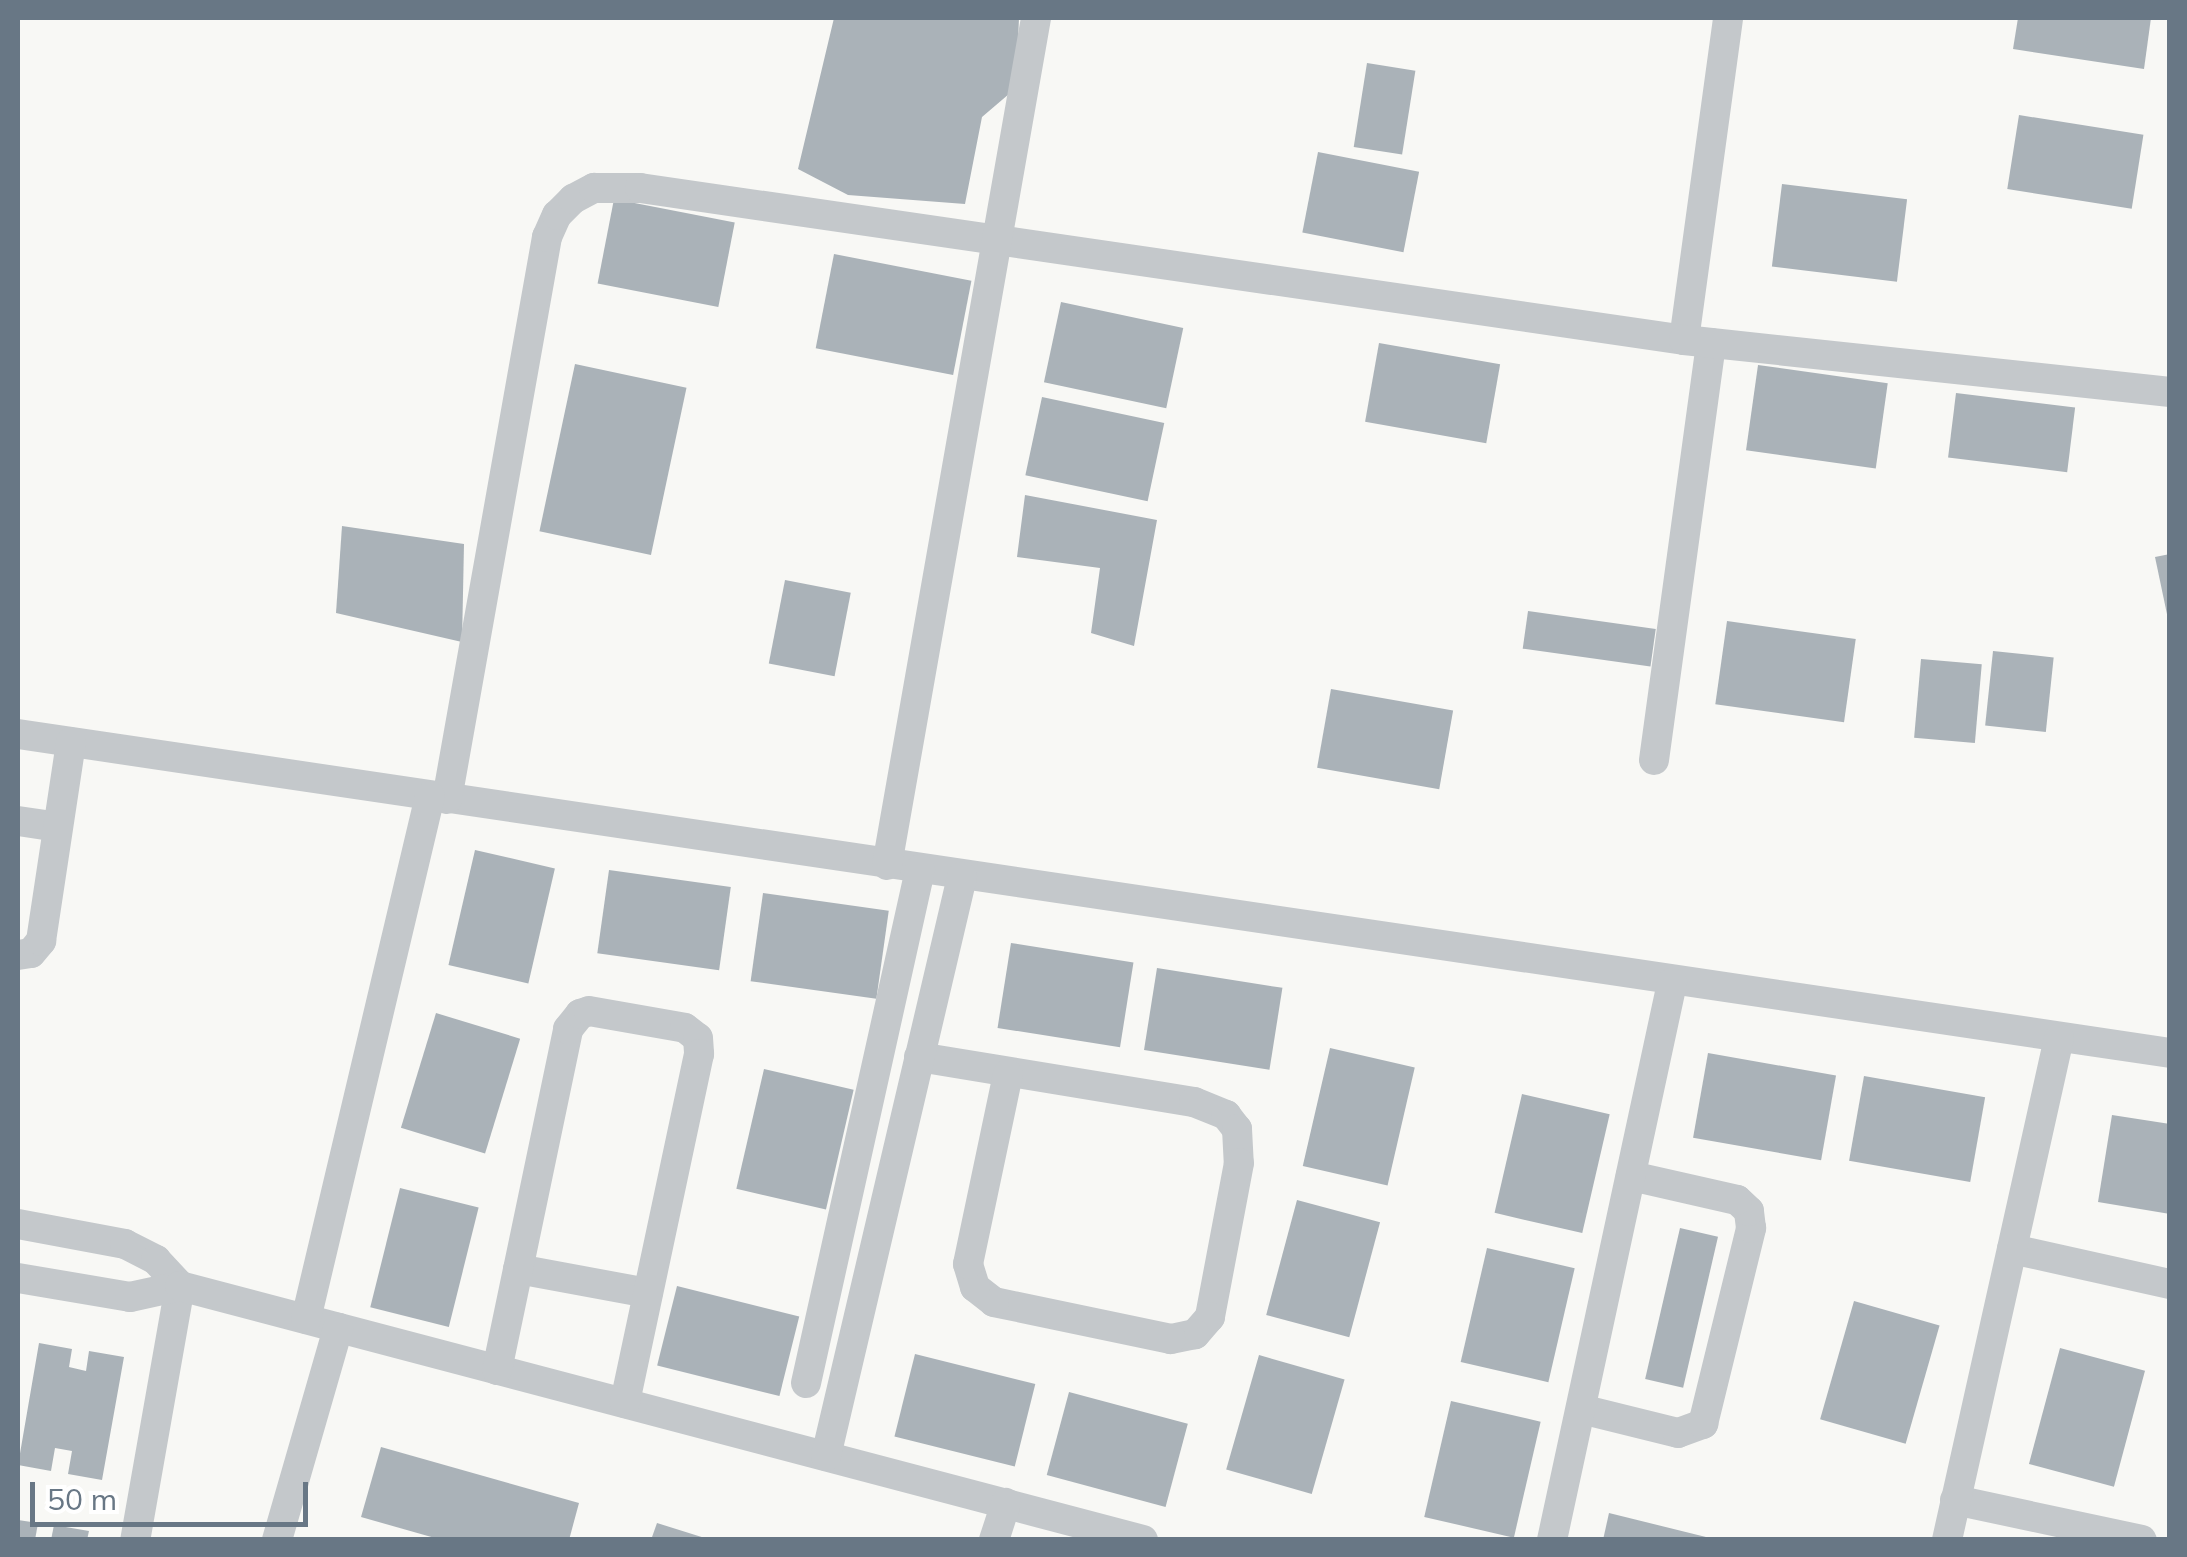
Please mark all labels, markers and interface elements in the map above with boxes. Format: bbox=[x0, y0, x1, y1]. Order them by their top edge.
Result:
scale bar bbox=[35, 1462, 312, 1524]
text: 50 m bbox=[47, 1480, 117, 1518]

